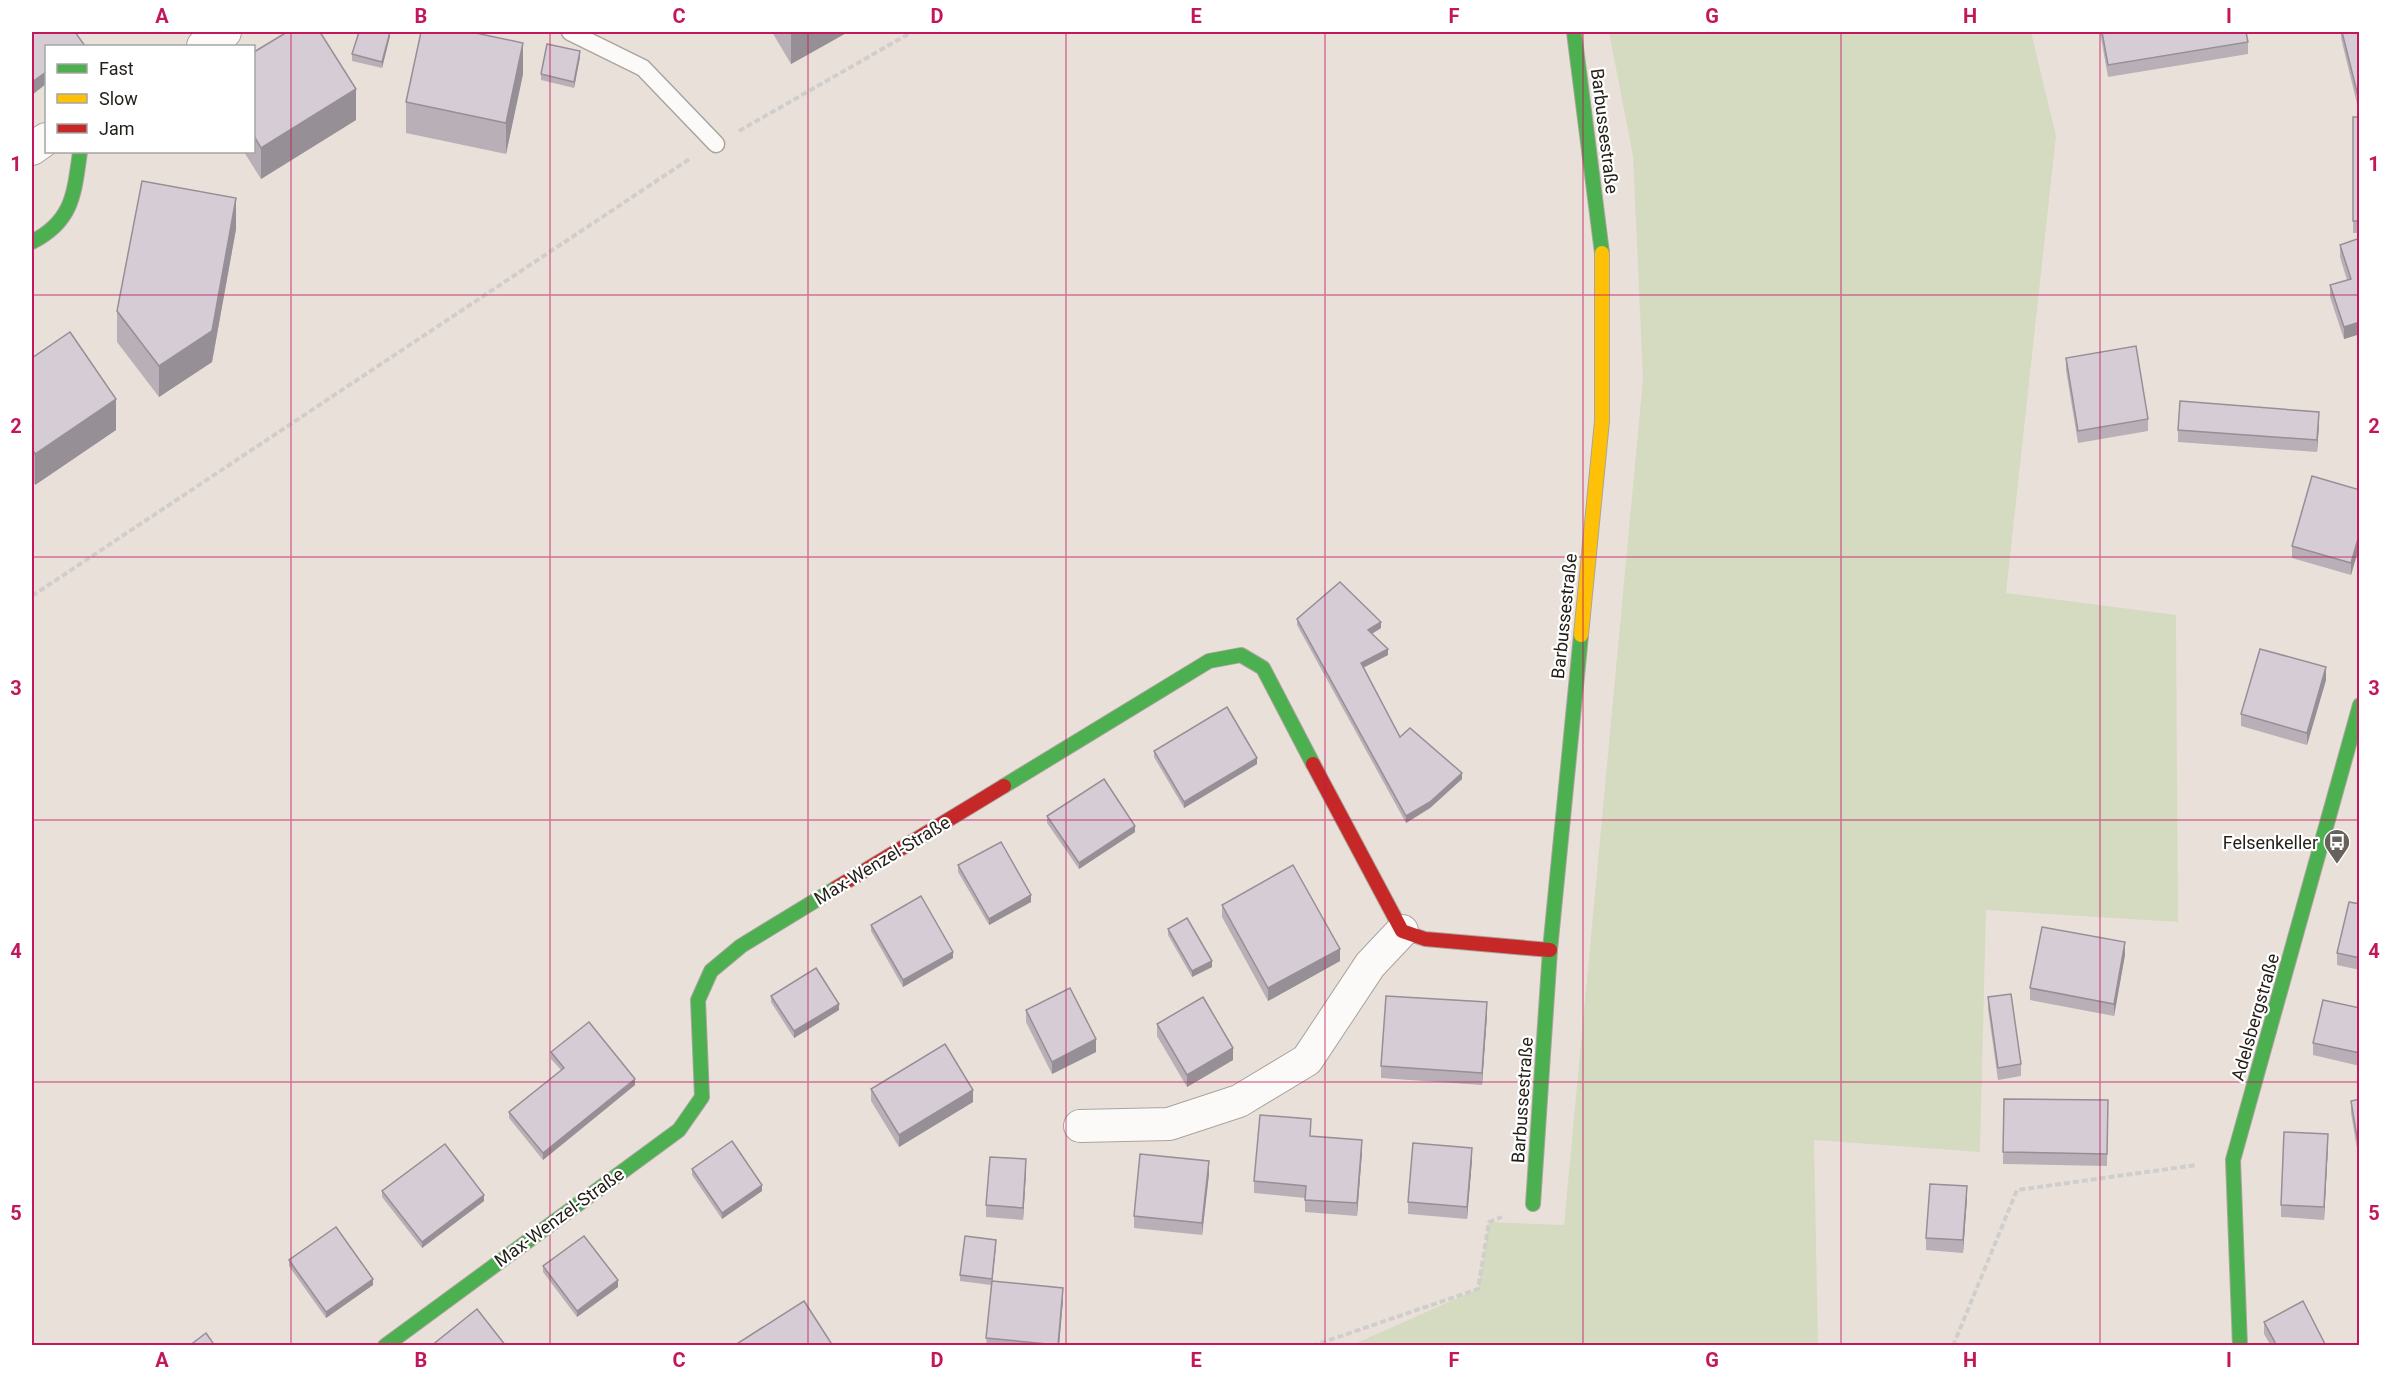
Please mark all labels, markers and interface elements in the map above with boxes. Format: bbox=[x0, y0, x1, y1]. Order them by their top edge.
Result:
text: A bbox=[155, 4, 169, 28]
text: B bbox=[415, 4, 427, 28]
text: C bbox=[672, 4, 686, 28]
text: D bbox=[931, 4, 944, 28]
text: E bbox=[1190, 4, 1202, 28]
text: F bbox=[1449, 4, 1460, 28]
text: G bbox=[1705, 4, 1719, 28]
text: H bbox=[1963, 4, 1977, 28]
text: I bbox=[2226, 4, 2232, 28]
legend bbox=[45, 45, 255, 153]
text: Fast bbox=[99, 58, 134, 79]
street label: Barbussestraße bbox=[1587, 67, 1623, 195]
text: Slow bbox=[99, 88, 138, 109]
text: Jam bbox=[99, 118, 135, 139]
text: 1 bbox=[10, 152, 22, 176]
text: 1 bbox=[2368, 152, 2380, 176]
text: 2 bbox=[10, 414, 22, 438]
text: 2 bbox=[2368, 414, 2380, 438]
street label: Barbussestraße bbox=[1547, 552, 1581, 680]
text: 3 bbox=[10, 676, 22, 700]
text: 3 bbox=[2368, 676, 2380, 700]
street label: Max-Wenzel-Straße bbox=[810, 811, 954, 909]
bus stop icon: Felsenkeller bbox=[2322, 827, 2352, 865]
place label: Felsenkeller bbox=[2223, 832, 2318, 853]
text: 4 bbox=[10, 939, 22, 963]
text: 4 bbox=[2368, 939, 2380, 963]
street label: Adelsbergstraße bbox=[2227, 951, 2283, 1083]
street label: Barbussestraße bbox=[1507, 1036, 1537, 1164]
street label: Max-Wenzel-Straße bbox=[490, 1163, 628, 1271]
text: 5 bbox=[10, 1201, 22, 1225]
text: 5 bbox=[2368, 1201, 2380, 1225]
text: A bbox=[155, 1348, 169, 1372]
text: B bbox=[415, 1348, 427, 1372]
text: C bbox=[672, 1348, 686, 1372]
text: D bbox=[931, 1348, 944, 1372]
text: E bbox=[1190, 1348, 1202, 1372]
text: F bbox=[1449, 1348, 1460, 1372]
text: G bbox=[1705, 1348, 1719, 1372]
text: H bbox=[1963, 1348, 1977, 1372]
text: I bbox=[2226, 1348, 2232, 1372]

